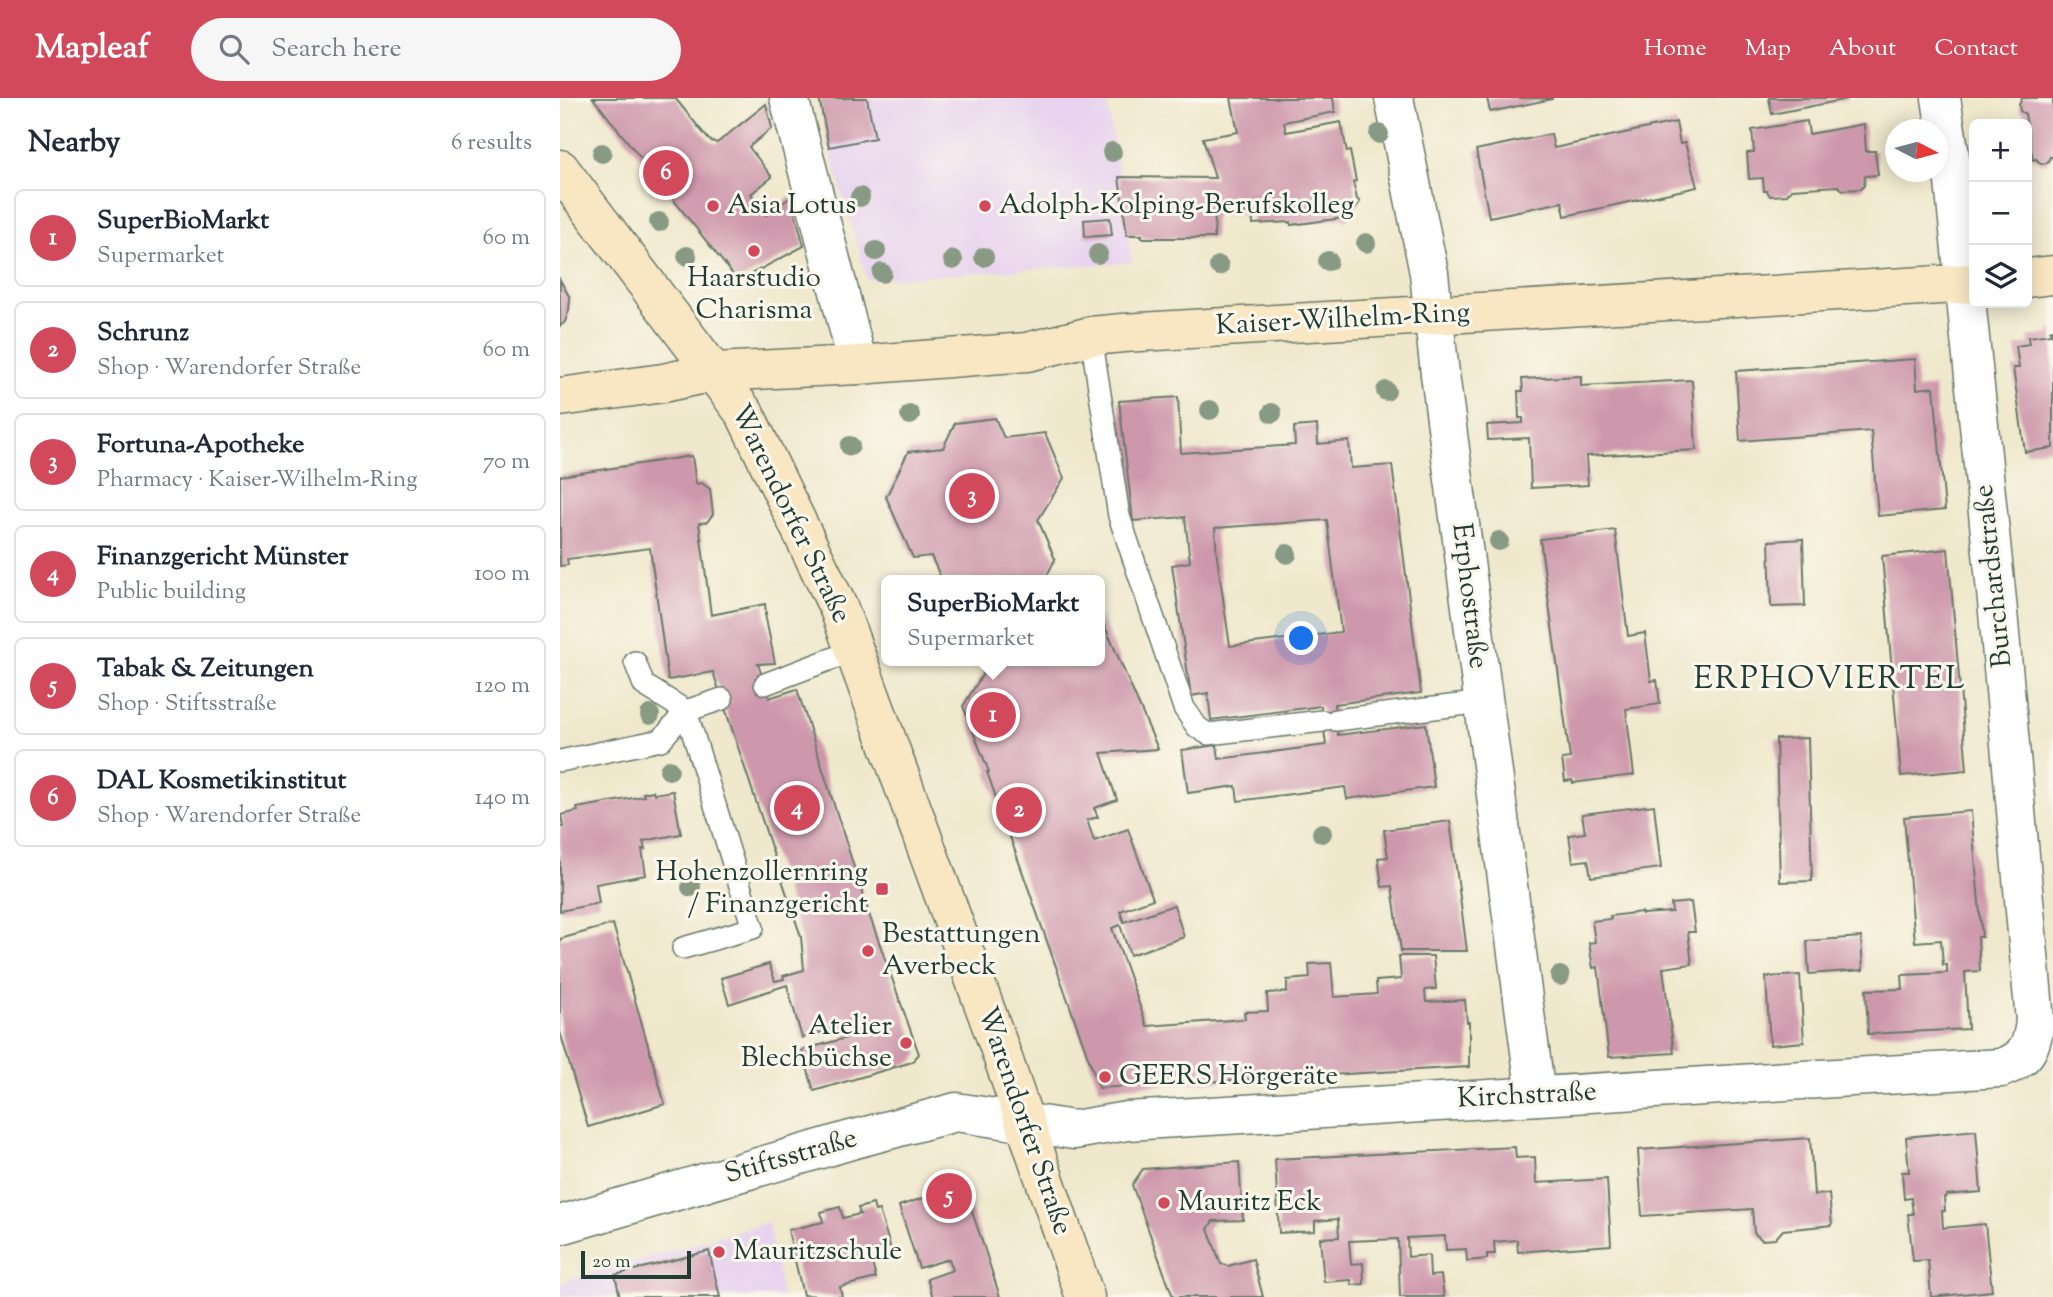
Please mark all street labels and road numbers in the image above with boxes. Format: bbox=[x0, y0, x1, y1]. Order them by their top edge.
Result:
street label: Kaiser-Wilhelm-Ring bbox=[1215, 293, 1471, 347]
street label: Warendorfer Straße bbox=[720, 398, 860, 630]
street label: Burchardstraße bbox=[1965, 482, 2023, 670]
street label: Erphostraße bbox=[1440, 521, 1498, 671]
street label: Warendorfer Straße bbox=[966, 1001, 1082, 1241]
street label: Kirchstraße bbox=[1456, 1072, 1598, 1120]
street label: Stiftsstraße bbox=[720, 1119, 862, 1195]

